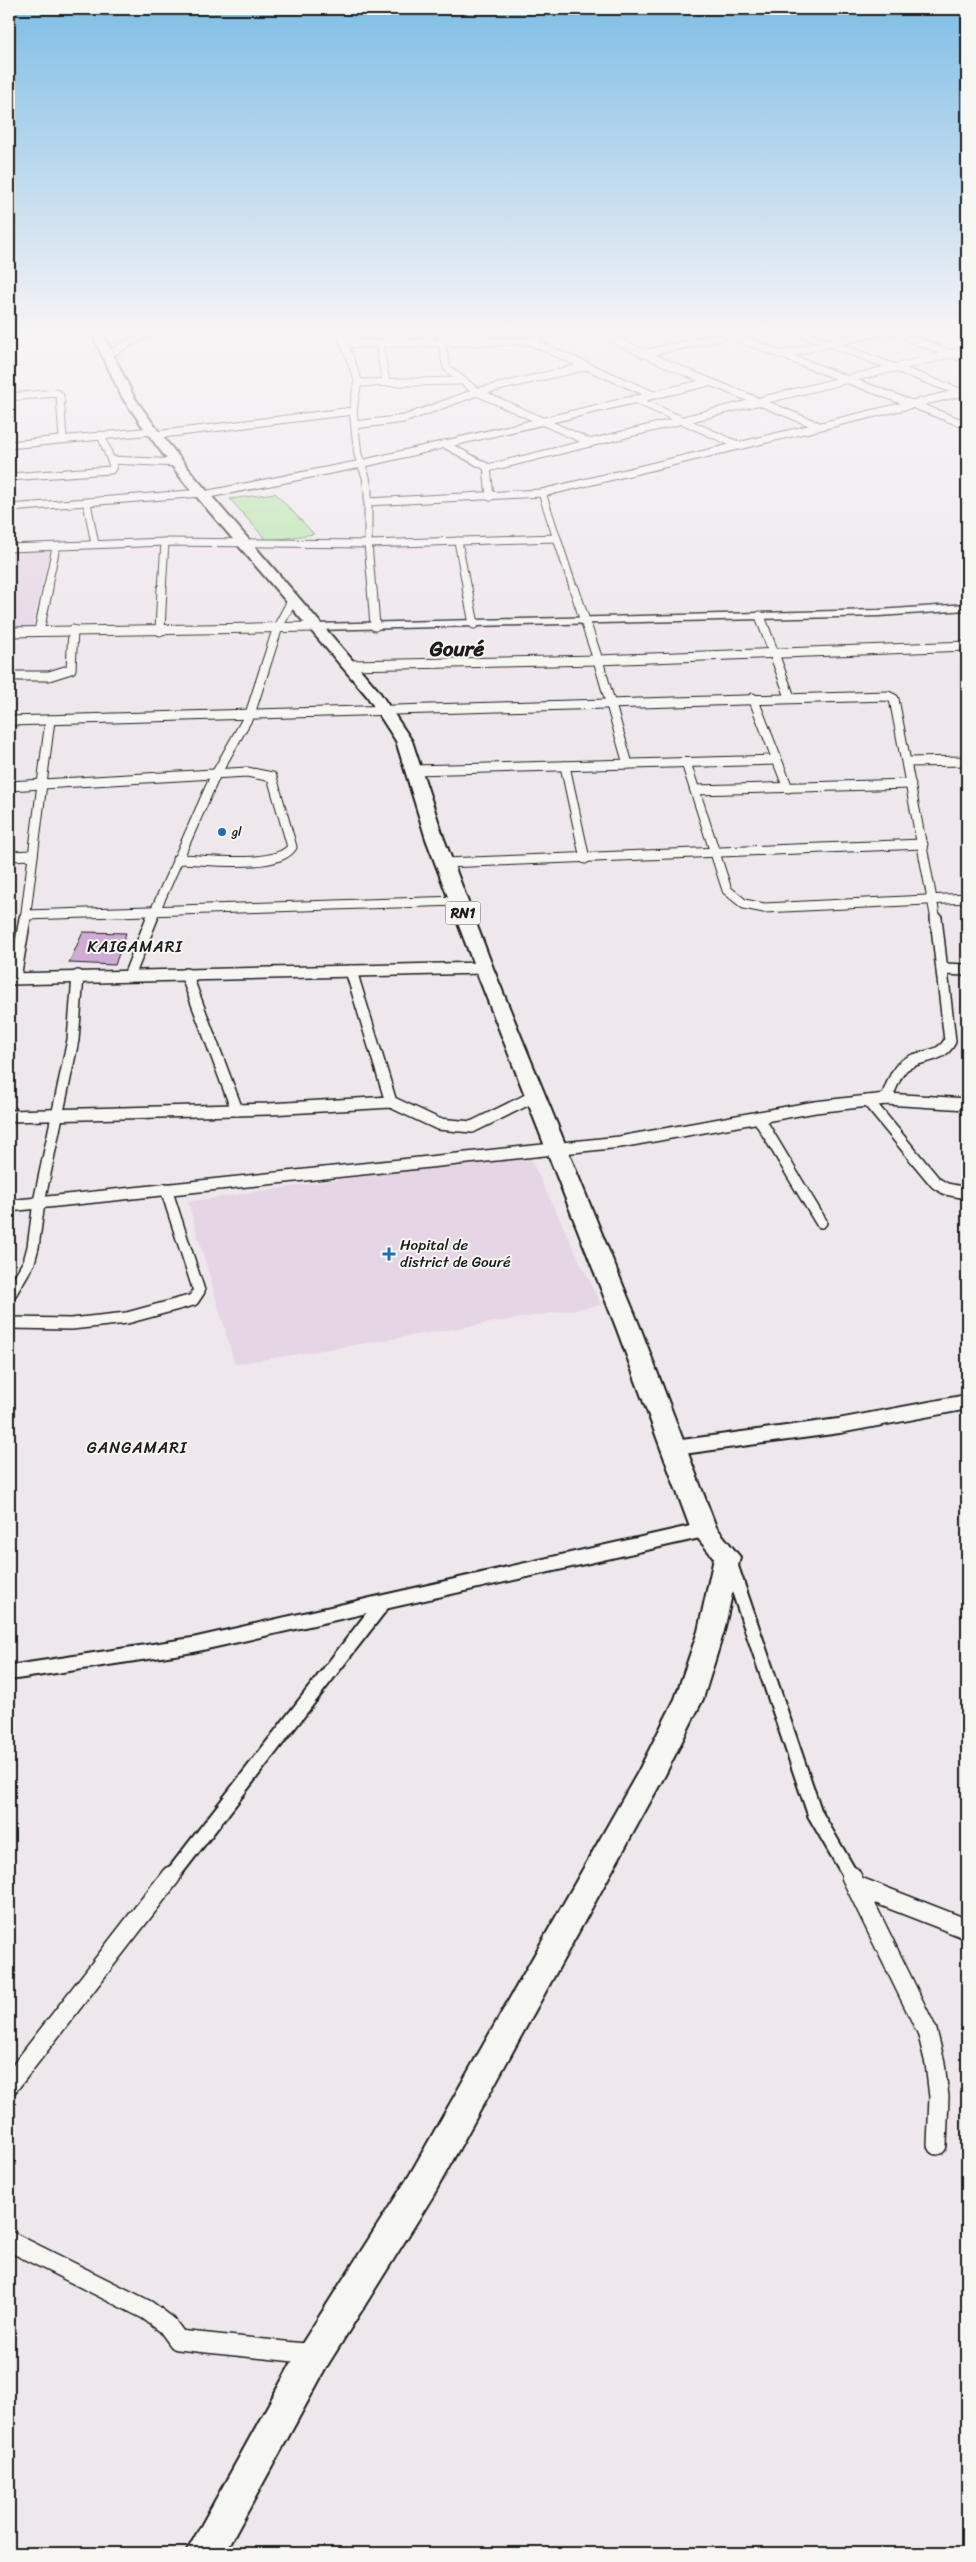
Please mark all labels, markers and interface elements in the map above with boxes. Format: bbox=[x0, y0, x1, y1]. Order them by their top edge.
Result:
district label: Gouré bbox=[429, 630, 484, 668]
place label: gl bbox=[231, 821, 242, 843]
marker: gl bbox=[216, 826, 228, 838]
road number: RN1 bbox=[446, 901, 480, 924]
district label: KAIGAMARI bbox=[87, 932, 183, 961]
place label: Hopital de district de Gouré bbox=[400, 1232, 511, 1275]
marker: Hopital de district de Gouré bbox=[382, 1247, 396, 1261]
district label: GANGAMARI bbox=[87, 1433, 188, 1462]

